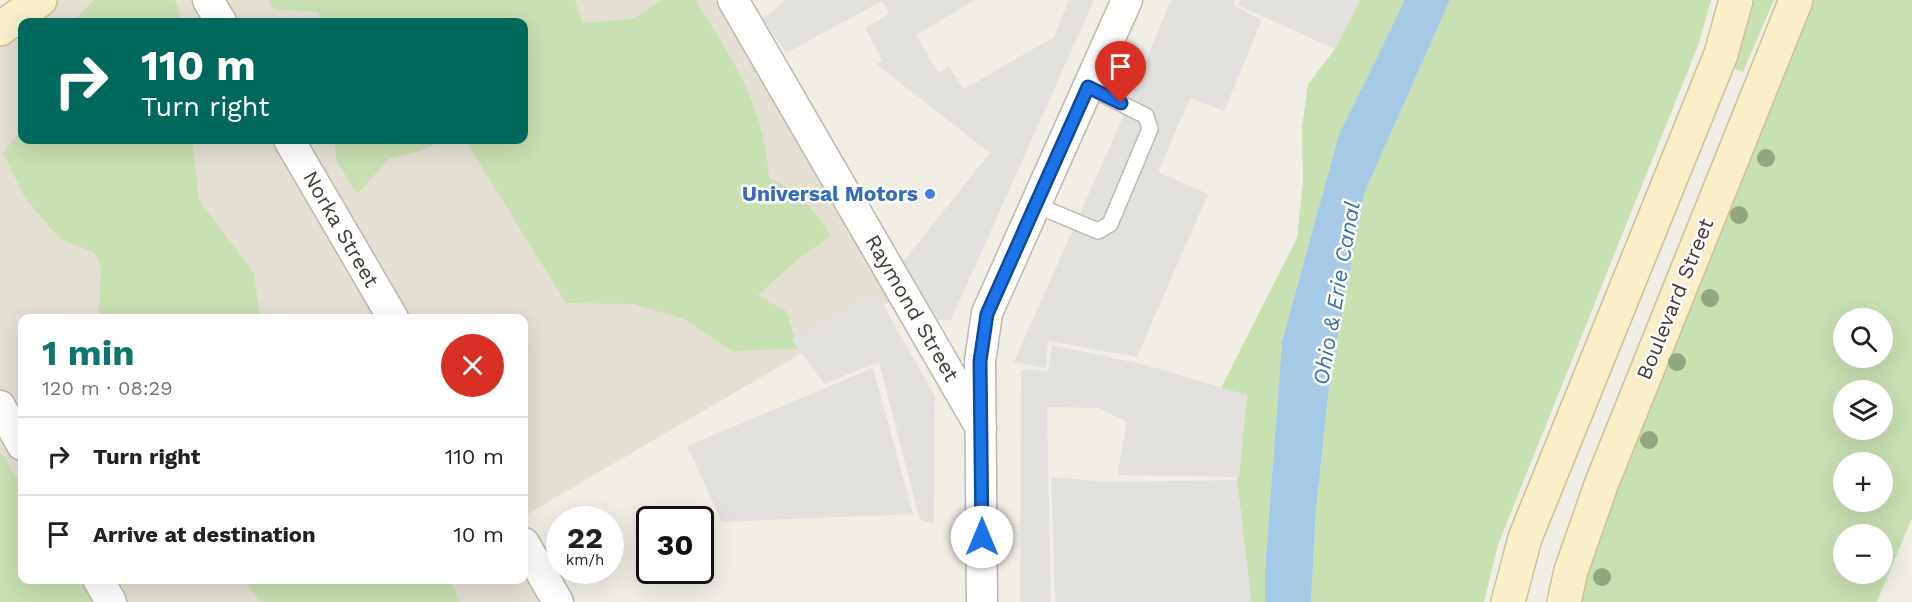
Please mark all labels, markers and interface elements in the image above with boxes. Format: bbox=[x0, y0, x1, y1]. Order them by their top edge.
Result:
text: 110 m bbox=[141, 41, 256, 90]
pin bbox=[1095, 41, 1146, 103]
icon: right bbox=[42, 42, 120, 120]
icon: arrive bbox=[1104, 50, 1137, 83]
text: Turn right bbox=[141, 91, 270, 123]
street label: Norka Street bbox=[298, 166, 385, 291]
place label: Universal Motors bbox=[742, 181, 918, 206]
marker: Universal Motors bbox=[923, 187, 937, 201]
water label: Ohio & Erie Canal bbox=[1308, 199, 1365, 387]
street label: Boulevard Street bbox=[1631, 214, 1718, 383]
street label: Raymond Street bbox=[860, 230, 965, 386]
map controls bbox=[1833, 308, 1893, 584]
button: search bbox=[1833, 308, 1893, 368]
text: 1 min bbox=[42, 332, 134, 374]
button: close bbox=[441, 334, 504, 397]
text: 120 m · 08:29 bbox=[42, 376, 173, 400]
button: layers bbox=[1833, 380, 1893, 440]
icon: right bbox=[42, 440, 75, 473]
text: Turn right bbox=[93, 444, 200, 469]
text: 110 m bbox=[445, 444, 504, 469]
button: + bbox=[1833, 452, 1893, 512]
position arrow bbox=[950, 505, 1014, 569]
speed limit sign: 30 bbox=[636, 506, 714, 584]
icon: arrive bbox=[42, 518, 75, 551]
text: 22 bbox=[567, 520, 603, 555]
text: Arrive at destination bbox=[93, 522, 316, 547]
text: 10 m bbox=[453, 522, 504, 547]
button: − bbox=[1833, 524, 1893, 584]
text: km/h bbox=[566, 551, 604, 569]

